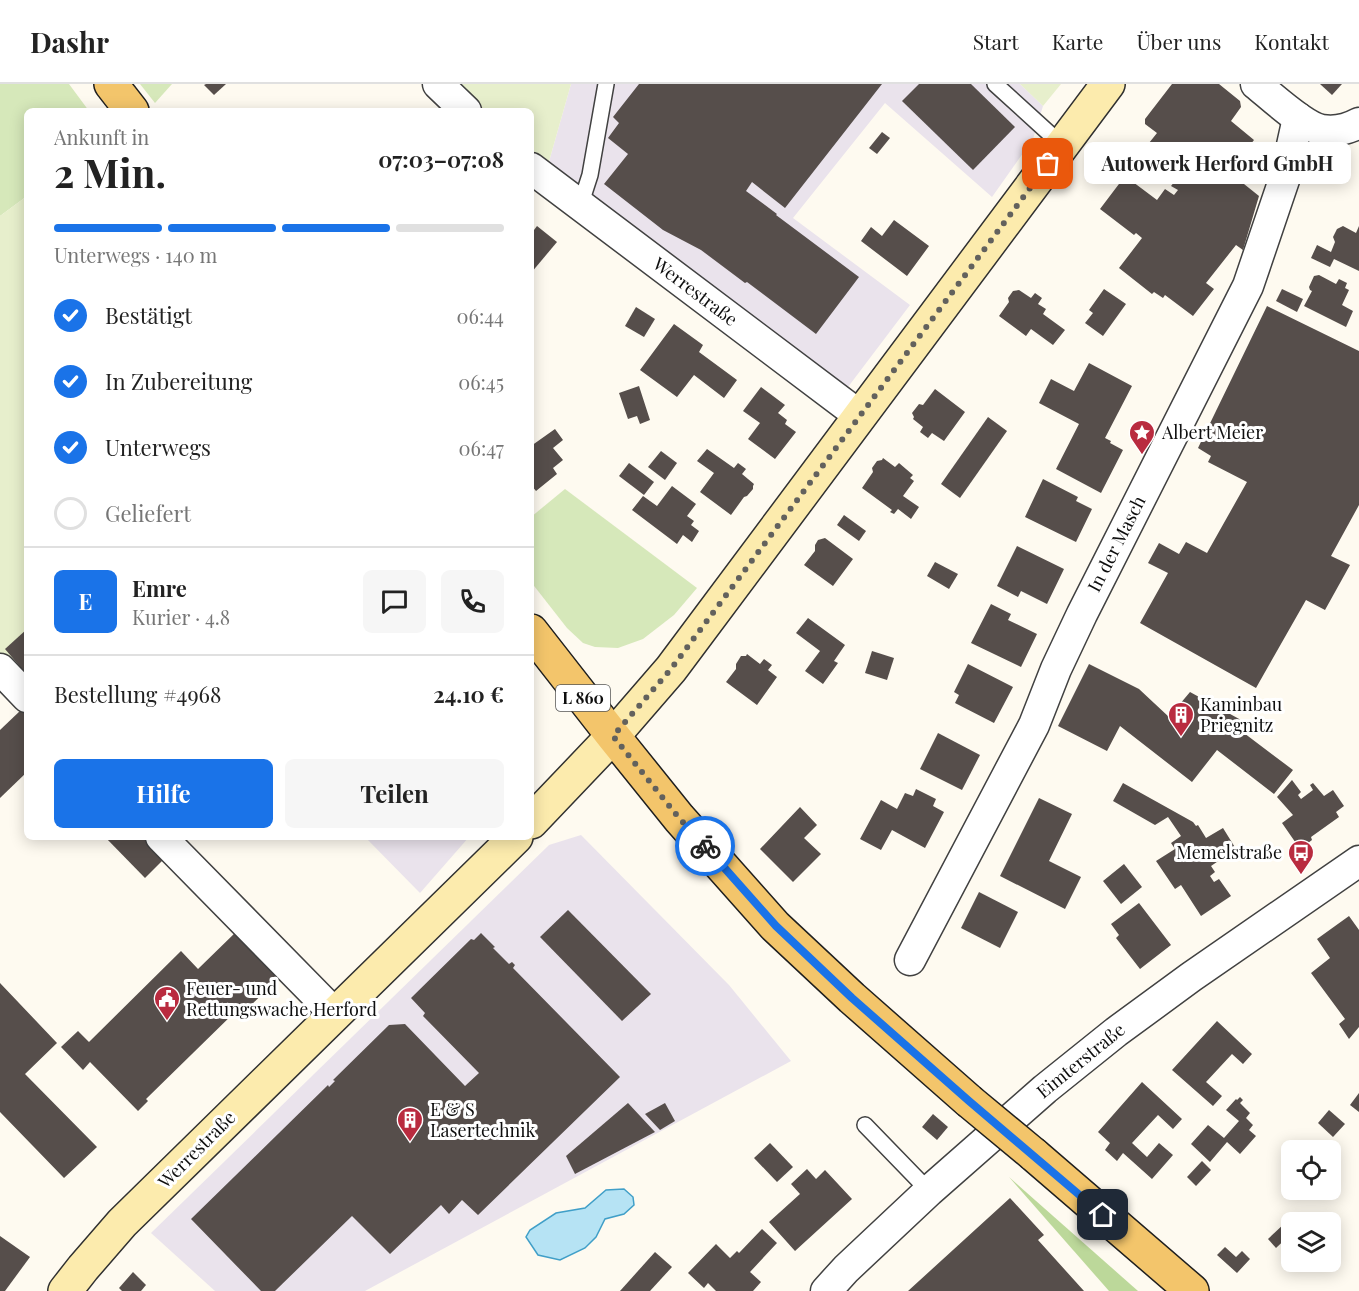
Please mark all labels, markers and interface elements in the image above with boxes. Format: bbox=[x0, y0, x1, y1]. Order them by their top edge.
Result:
text: Dashr bbox=[30, 23, 109, 60]
text: Start bbox=[973, 27, 1019, 55]
text: Karte bbox=[1052, 27, 1103, 55]
text: Über uns bbox=[1136, 27, 1221, 55]
text: Kontakt bbox=[1254, 27, 1329, 55]
text: Ankunft in bbox=[54, 123, 149, 150]
pin bbox=[1022, 138, 1073, 189]
callout: Autowerk Herford GmbH bbox=[1084, 143, 1351, 185]
text: 07:03–07:08 bbox=[378, 144, 504, 174]
text: 2 Min. bbox=[54, 146, 166, 198]
icon: bag bbox=[1031, 147, 1064, 180]
text: Autowerk Herford GmbH bbox=[1102, 149, 1333, 176]
text: Unterwegs · 140 m bbox=[54, 241, 217, 268]
street label: Werrestraße bbox=[648, 251, 743, 331]
icon: check bbox=[54, 299, 87, 332]
text: Bestätigt bbox=[105, 300, 192, 330]
text: 06:44 bbox=[457, 302, 504, 329]
icon: check bbox=[54, 365, 87, 398]
text: In Zubereitung bbox=[105, 366, 252, 396]
text: 06:45 bbox=[458, 368, 504, 395]
place icon: Albert Meier bbox=[1127, 418, 1157, 456]
place label: Albert Meier bbox=[1161, 420, 1263, 444]
icon: check bbox=[54, 431, 87, 464]
text: Unterwegs bbox=[105, 432, 211, 462]
text: 06:47 bbox=[459, 434, 504, 461]
street label: In der Masch bbox=[1082, 491, 1151, 596]
text: Geliefert bbox=[105, 498, 191, 528]
button: chat bbox=[363, 570, 426, 633]
button: phone bbox=[441, 570, 504, 633]
text: Emre bbox=[132, 573, 187, 603]
text: E bbox=[79, 586, 92, 616]
text: Kurier · 4.8 bbox=[132, 603, 230, 630]
text: Bestellung #4968 bbox=[54, 679, 221, 709]
text: 24.10 € bbox=[433, 679, 504, 709]
road number: L 860 bbox=[556, 685, 610, 711]
place label: Kaminbau Priegnitz bbox=[1200, 692, 1283, 737]
building icon: Kaminbau Priegnitz bbox=[1166, 700, 1196, 738]
button: Hilfe bbox=[54, 759, 273, 828]
button: Teilen bbox=[285, 759, 504, 828]
courier bbox=[675, 816, 735, 876]
icon: bike bbox=[689, 830, 722, 863]
bus stop icon: Memelstraße bbox=[1286, 838, 1316, 876]
place label: Memelstraße bbox=[1176, 840, 1282, 864]
place label: Feuer- und Rettungswache Herford bbox=[186, 976, 377, 1021]
public building icon: Feuer- und Rettungswache Herford bbox=[152, 984, 182, 1022]
street label: Eimterstraße bbox=[1031, 1017, 1129, 1103]
place label: E & S Lasertechnik bbox=[430, 1097, 536, 1142]
street label: Werrestraße bbox=[152, 1105, 240, 1194]
building icon: E & S Lasertechnik bbox=[395, 1105, 425, 1143]
map controls bbox=[1281, 1140, 1341, 1272]
button: locate bbox=[1281, 1140, 1341, 1200]
pin bbox=[1077, 1189, 1128, 1240]
icon: home bbox=[1086, 1198, 1119, 1231]
button: layers bbox=[1281, 1212, 1341, 1272]

